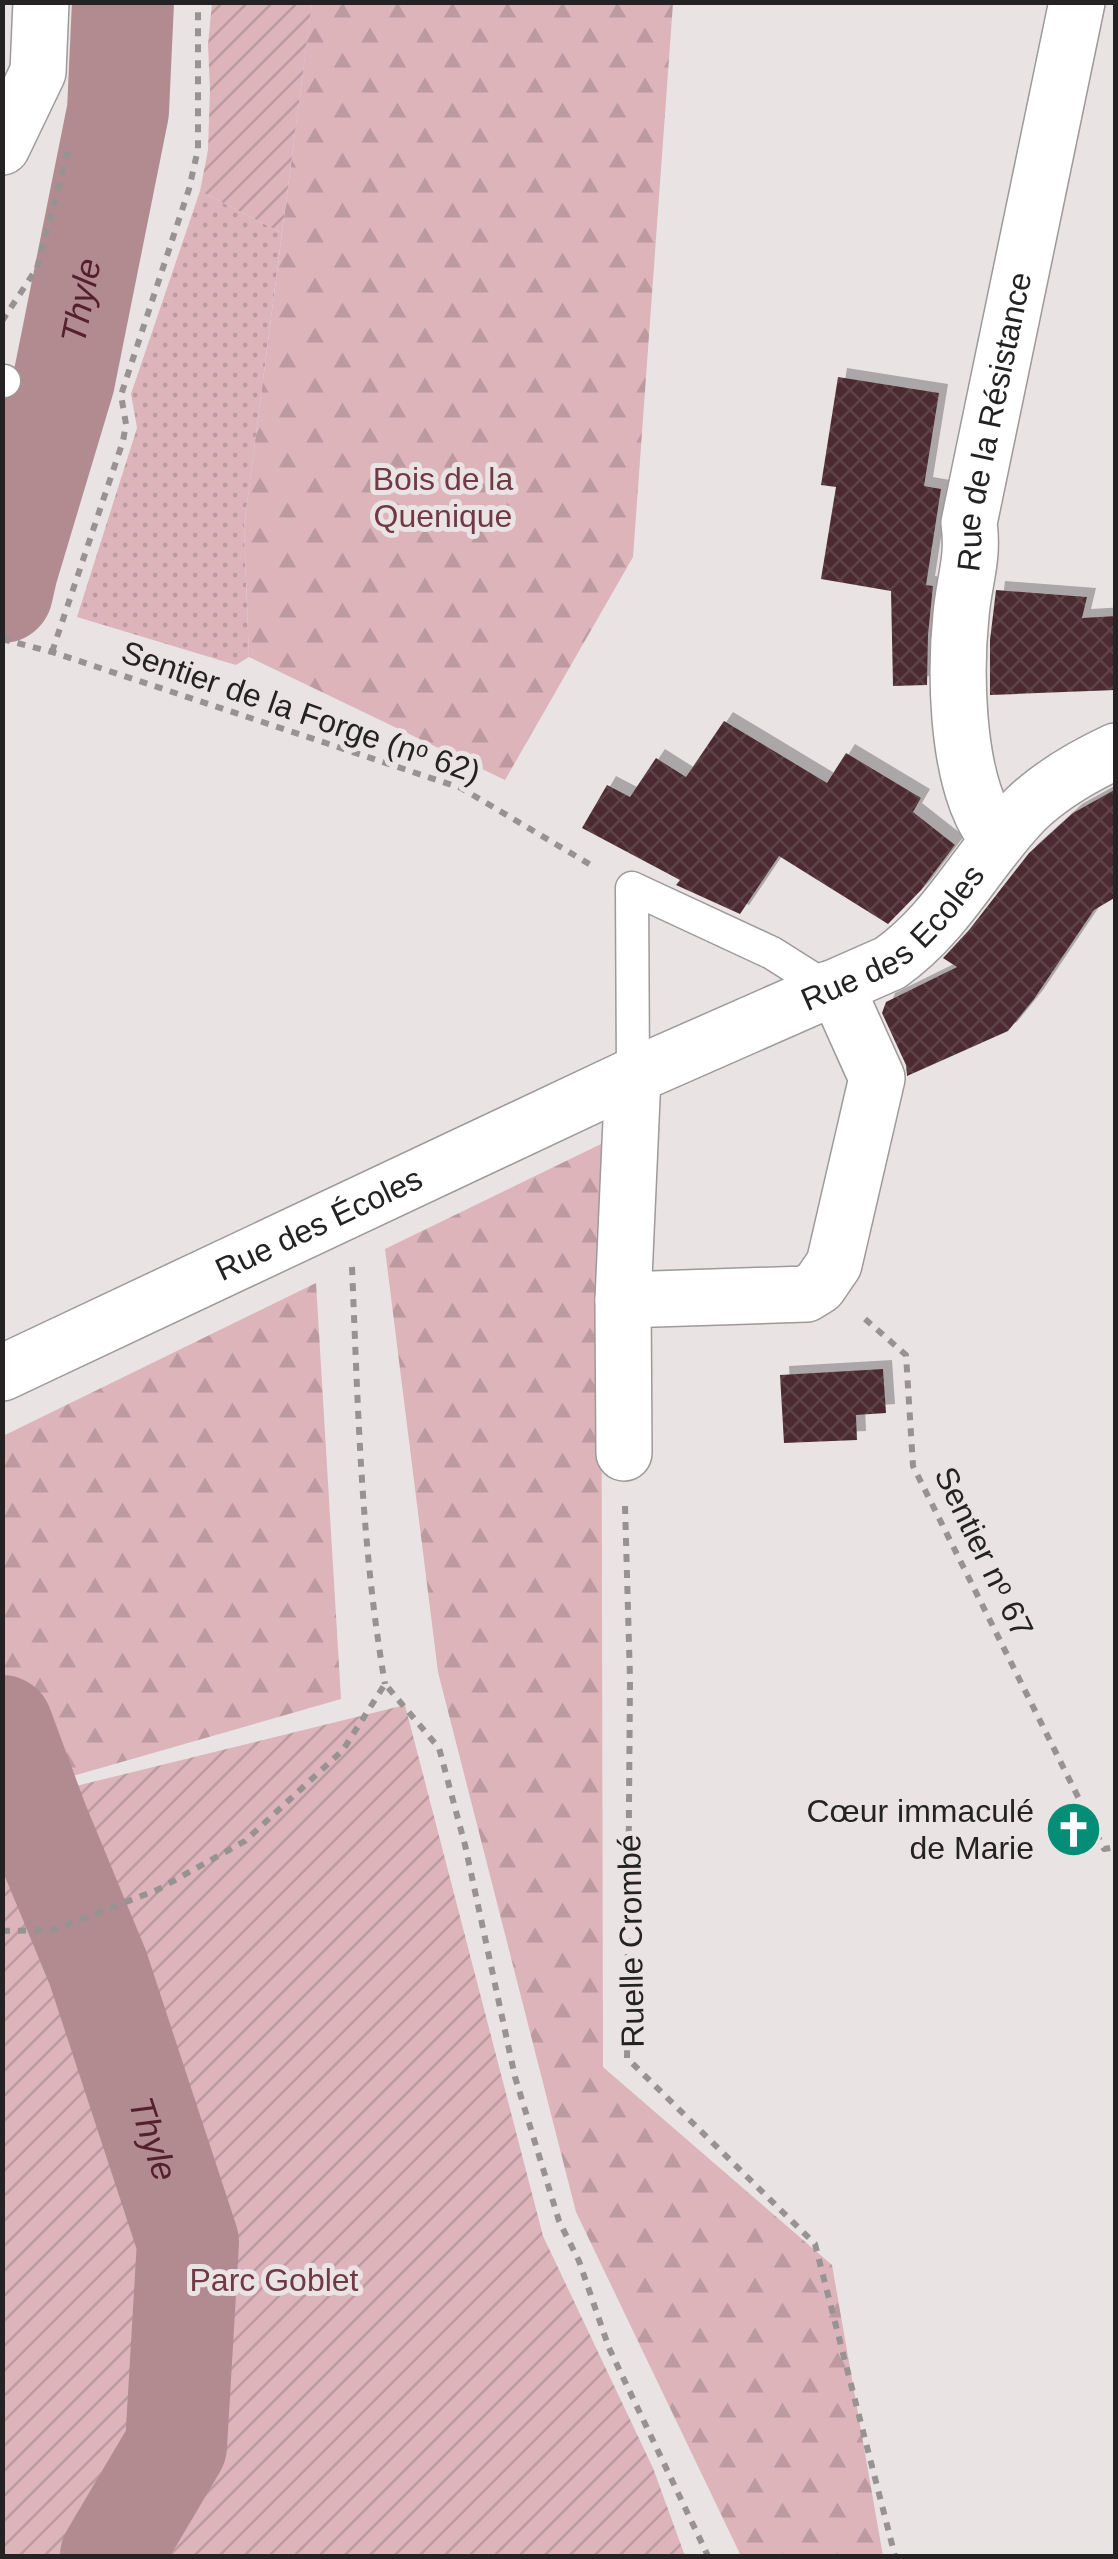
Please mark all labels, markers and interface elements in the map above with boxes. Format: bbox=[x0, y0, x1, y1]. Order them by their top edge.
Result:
water label: Thyle bbox=[52, 255, 107, 346]
street label: Rue de la Résistance bbox=[950, 269, 1039, 573]
park label: Bois de la Quenique bbox=[373, 461, 513, 534]
street label: Sentier de la Forge (nᵒ 62) bbox=[117, 634, 485, 790]
street label: Rue des Ecoles bbox=[796, 858, 991, 1018]
street label: Rue des Écoles bbox=[210, 1160, 428, 1288]
street label: Sentier nᵒ 67 bbox=[927, 1461, 1041, 1643]
place label: Cœur immaculé de Marie bbox=[806, 1793, 1034, 1866]
church icon: Cœur immaculé de Marie bbox=[1043, 1799, 1103, 1859]
street label: Ruelle Crombé bbox=[611, 1834, 651, 2048]
water label: Thyle bbox=[122, 2092, 186, 2185]
park label: Parc Goblet bbox=[190, 2262, 359, 2298]

